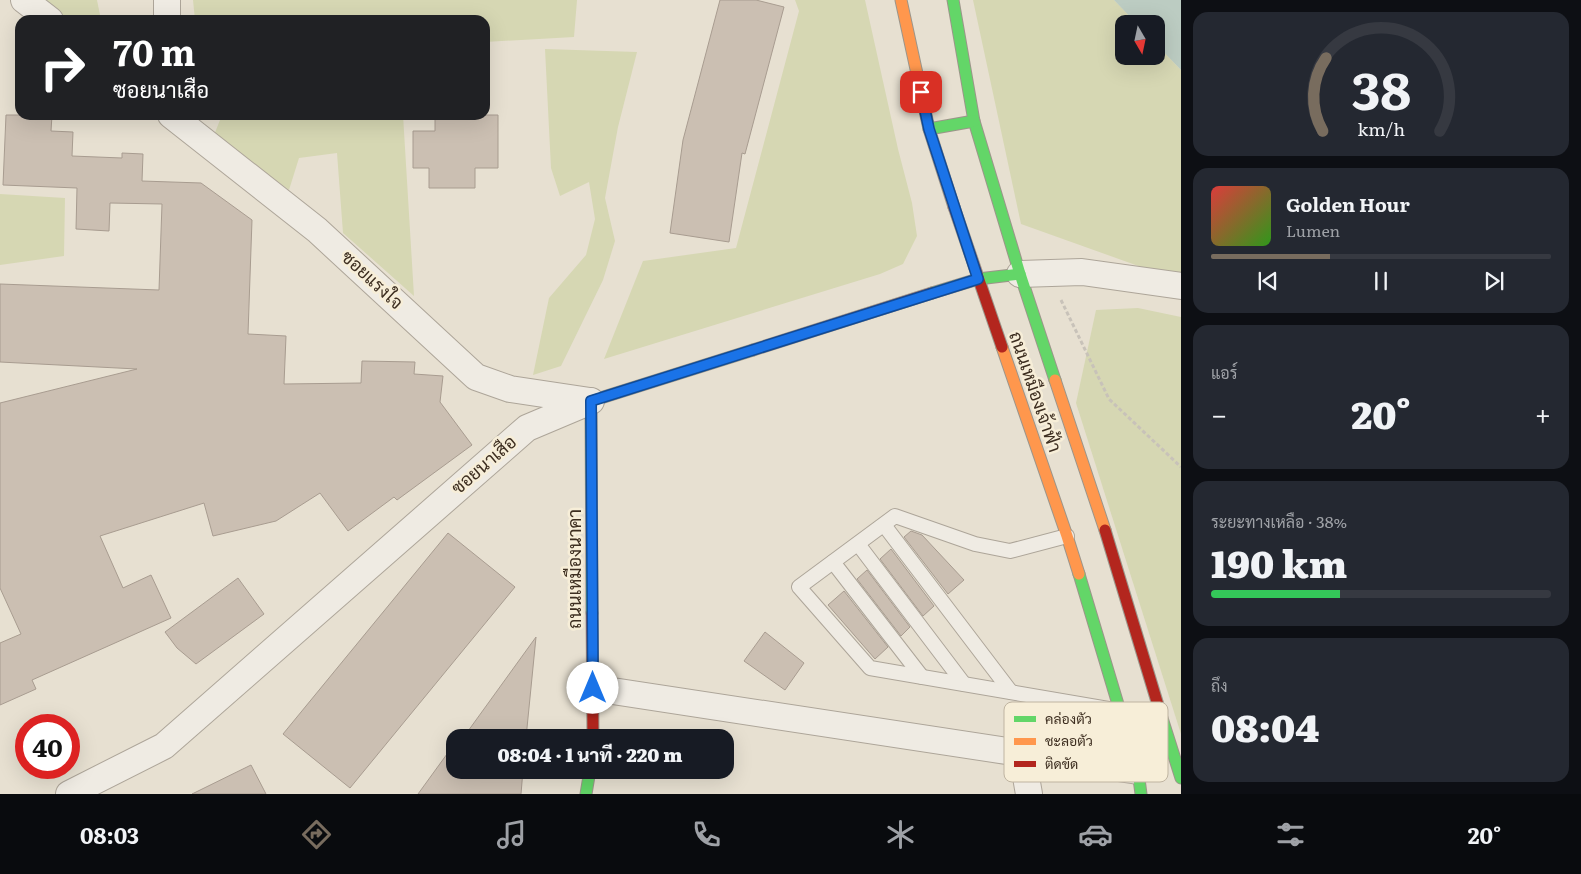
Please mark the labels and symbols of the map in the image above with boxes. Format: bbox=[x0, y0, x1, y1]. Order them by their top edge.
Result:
north arrow bbox=[1115, 15, 1165, 65]
pin bbox=[900, 71, 942, 113]
street label: ซอยแรงใจ bbox=[336, 243, 410, 315]
street label: ถนนเหมืองเจ้าฟ้า bbox=[1003, 327, 1070, 456]
street label: ซอยนาเสือ bbox=[444, 428, 522, 500]
street label: ถนนเหมืองนาคา bbox=[560, 509, 587, 629]
position arrow bbox=[566, 661, 618, 713]
legend bbox=[1004, 702, 1168, 782]
text: คล่องตัว bbox=[1045, 708, 1092, 728]
speed limit sign: 40 bbox=[15, 714, 80, 779]
text: ชะลอตัว bbox=[1045, 730, 1093, 750]
text: ติดขัด bbox=[1045, 753, 1078, 773]

